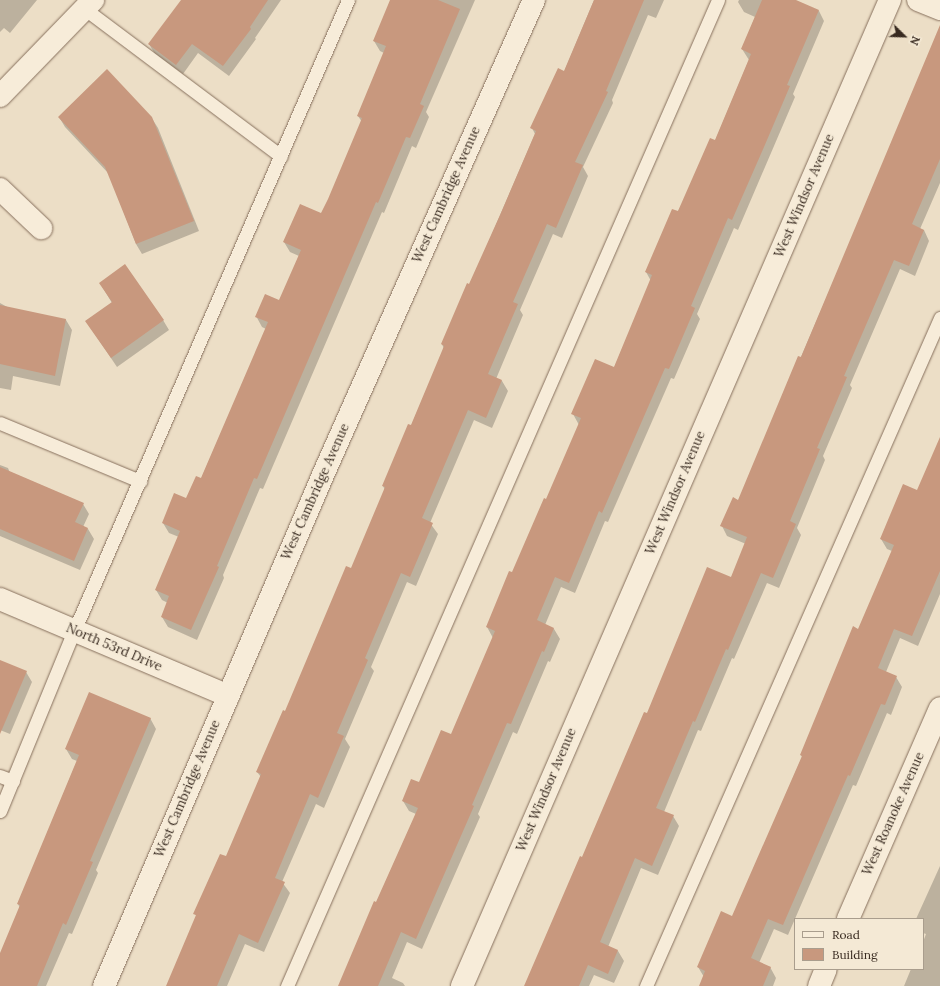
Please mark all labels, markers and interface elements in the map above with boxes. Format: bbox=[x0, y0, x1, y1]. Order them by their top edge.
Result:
north arrow bbox=[884, 16, 924, 56]
text: N bbox=[907, 34, 923, 47]
street label: West Cambridge Avenue bbox=[410, 124, 484, 266]
street label: West Windsor Avenue bbox=[772, 132, 838, 260]
street label: West Cambridge Avenue bbox=[279, 421, 353, 563]
street label: West Windsor Avenue bbox=[643, 429, 709, 557]
street label: North 53rd Drive bbox=[64, 621, 164, 675]
street label: West Cambridge Avenue bbox=[152, 718, 224, 860]
street label: West Windsor Avenue bbox=[514, 726, 580, 854]
street label: West Roanoke Avenue bbox=[860, 750, 928, 878]
legend bbox=[794, 918, 924, 970]
text: Road bbox=[832, 927, 860, 942]
text: Building bbox=[832, 947, 878, 962]

